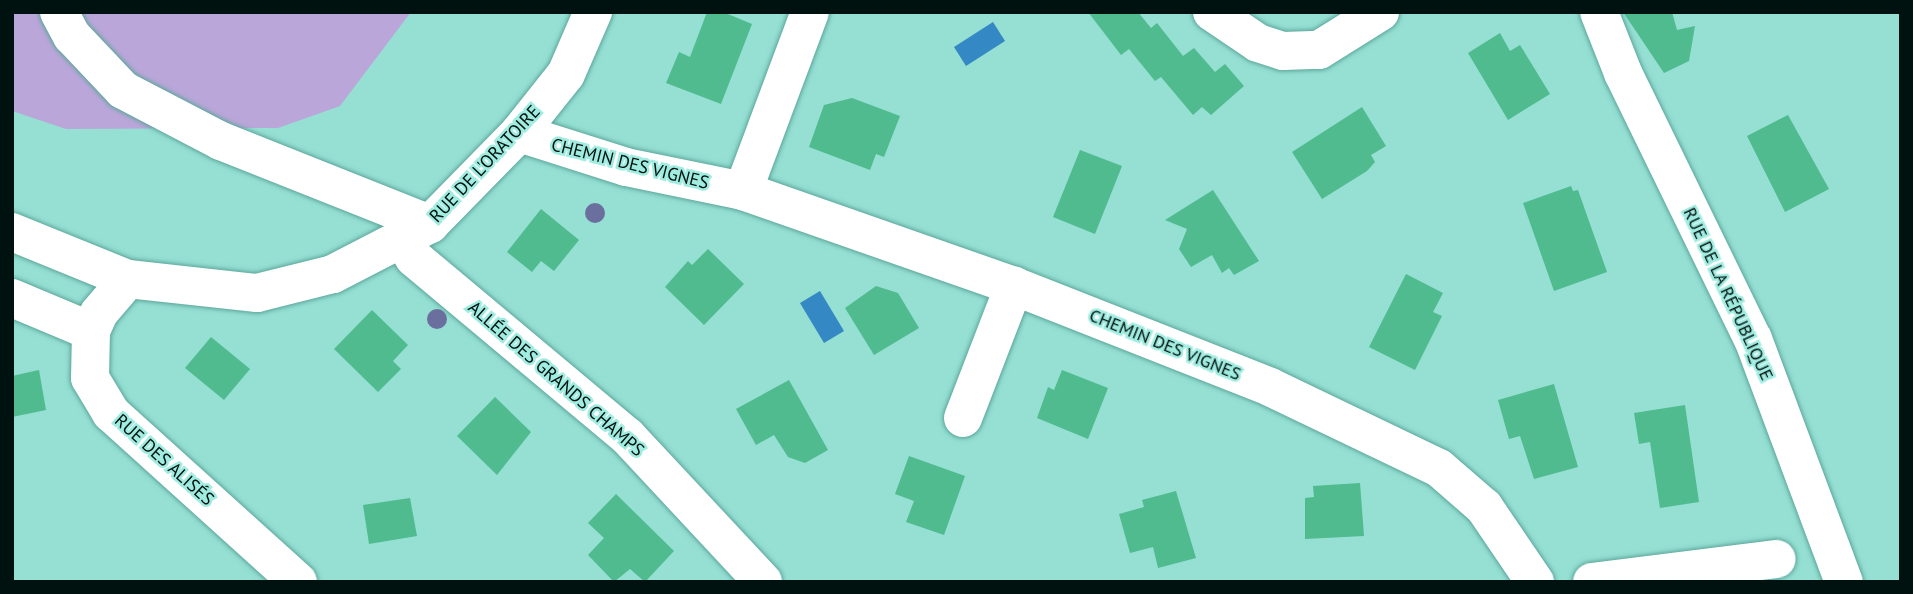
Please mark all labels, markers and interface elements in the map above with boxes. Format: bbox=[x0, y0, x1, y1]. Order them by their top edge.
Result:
street label: RUE DE L'ORATOIRE bbox=[425, 101, 545, 227]
street label: CHEMIN DES VIGNES bbox=[549, 134, 711, 194]
street label: RUE DE LA RÉPUBLIQUE bbox=[1678, 204, 1778, 384]
street label: ALLÉE DES GRANDS CHAMPS bbox=[464, 297, 648, 461]
street label: CHEMIN DES VIGNES bbox=[1086, 305, 1244, 385]
street label: RUE DES ALISÉS bbox=[110, 410, 218, 510]

